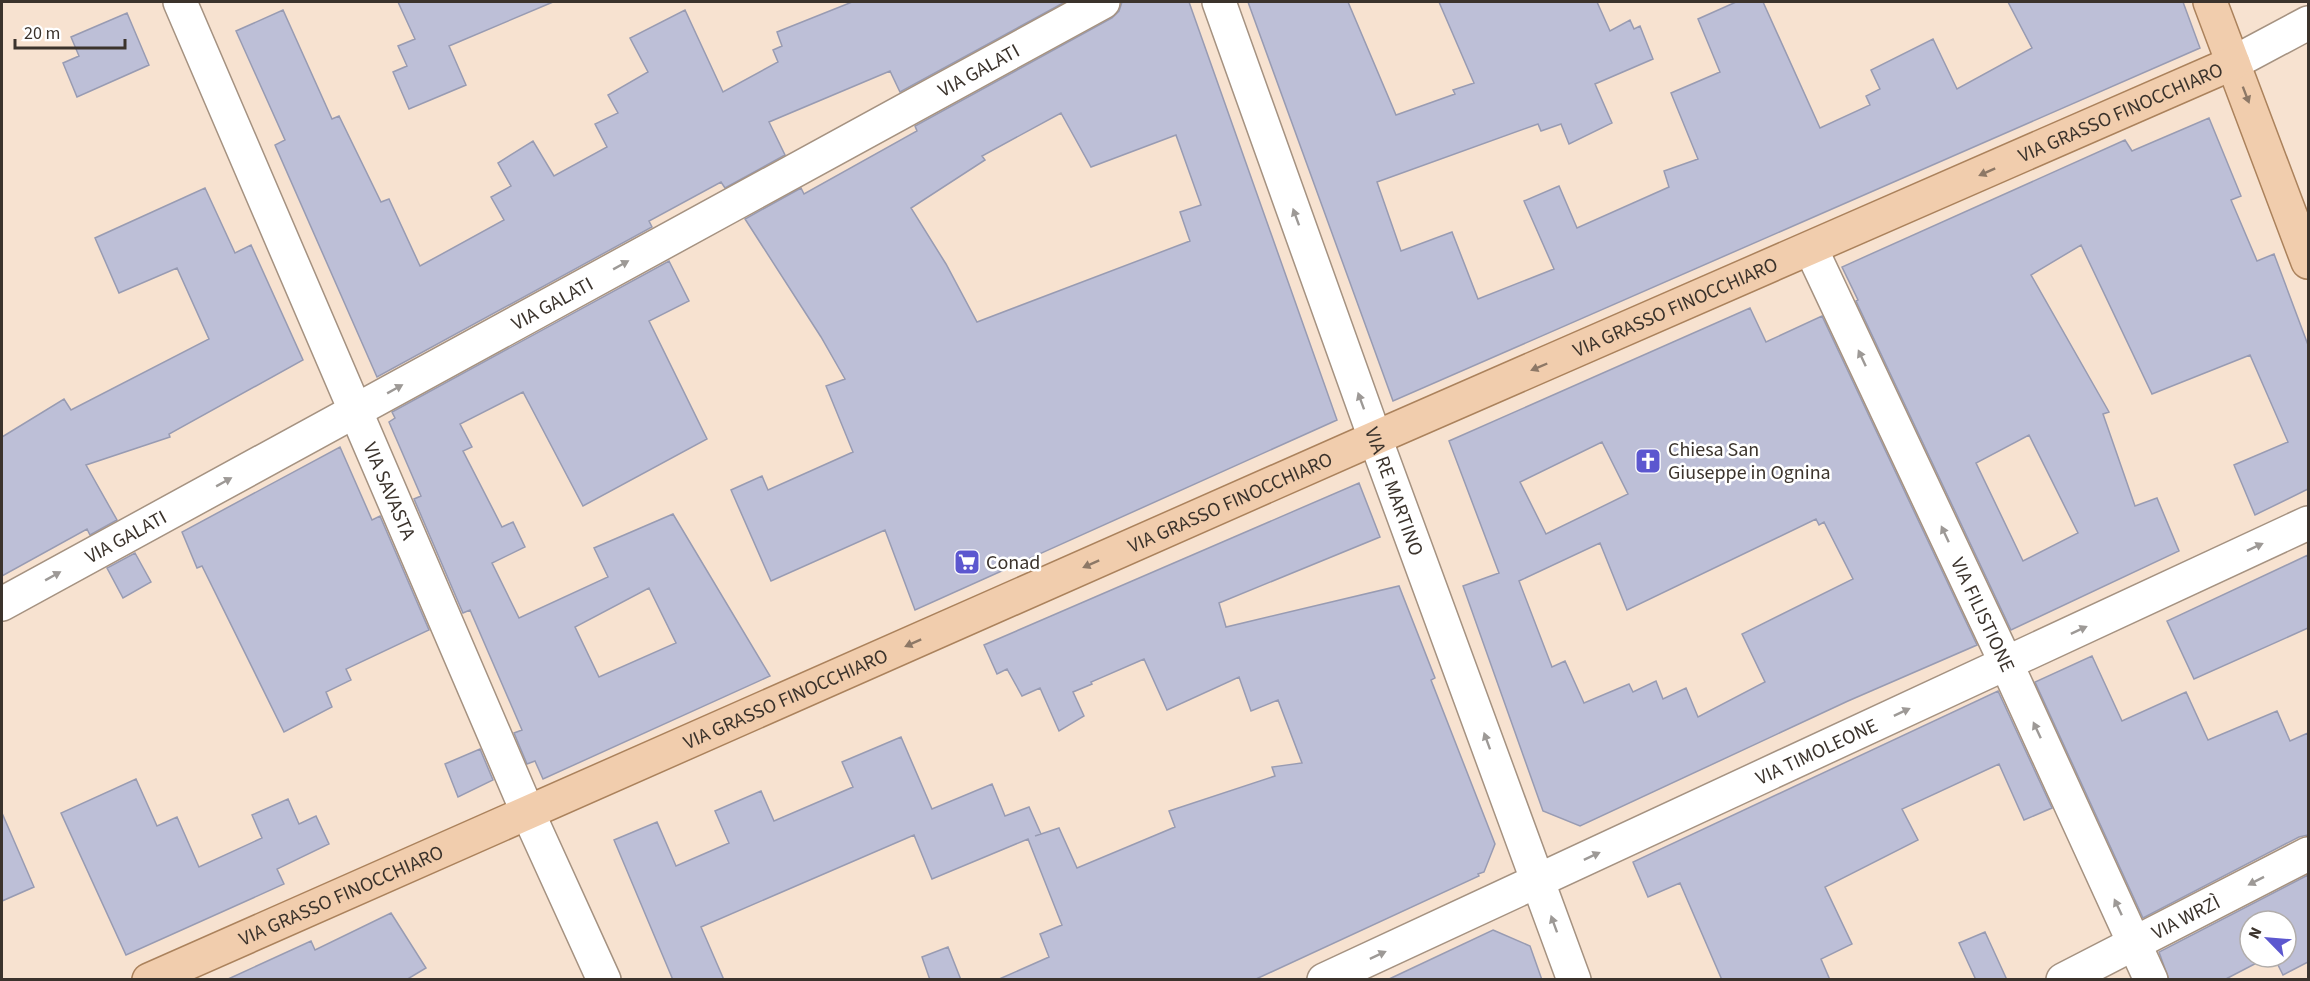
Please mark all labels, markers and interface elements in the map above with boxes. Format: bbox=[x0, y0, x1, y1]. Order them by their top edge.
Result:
scale bar bbox=[15, 12, 124, 50]
text: 20 m bbox=[24, 21, 60, 46]
street label: VIA GALATI bbox=[933, 37, 1025, 105]
street label: VIA GRASSO FINOCCHIARO bbox=[2014, 56, 2228, 170]
one-way arrow bbox=[2241, 87, 2251, 105]
one-way arrow bbox=[1979, 167, 1996, 176]
one-way arrow bbox=[1291, 208, 1301, 226]
street label: VIA GRASSO FINOCCHIARO bbox=[1569, 251, 1782, 365]
one-way arrow bbox=[613, 260, 630, 270]
street label: VIA GALATI bbox=[507, 270, 598, 338]
one-way arrow bbox=[1858, 349, 1867, 366]
one-way arrow bbox=[1530, 362, 1548, 372]
one-way arrow bbox=[387, 384, 404, 394]
one-way arrow bbox=[1356, 392, 1366, 410]
street label: VIA RE MARTINO bbox=[1357, 424, 1430, 560]
place label: Chiesa San Giuseppe in Ognina bbox=[1668, 436, 1831, 487]
street label: VIA SAVASTA bbox=[356, 438, 422, 545]
street label: VIA GRASSO FINOCCHIARO bbox=[1124, 446, 1337, 560]
church icon: Chiesa San Giuseppe in Ognina bbox=[1633, 446, 1663, 476]
one-way arrow bbox=[216, 477, 233, 487]
street label: VIA GALATI bbox=[80, 504, 172, 571]
one-way arrow bbox=[1941, 526, 1950, 543]
one-way arrow bbox=[2247, 543, 2264, 552]
supermarket icon: Conad bbox=[952, 547, 982, 577]
place label: Conad bbox=[986, 549, 1040, 577]
street label: VIA FILISTIONE bbox=[1943, 553, 2021, 677]
one-way arrow bbox=[1083, 559, 1100, 568]
one-way arrow bbox=[45, 571, 62, 581]
one-way arrow bbox=[2070, 625, 2087, 634]
one-way arrow bbox=[905, 638, 922, 647]
street label: VIA GRASSO FINOCCHIARO bbox=[679, 642, 893, 757]
one-way arrow bbox=[1893, 707, 1910, 716]
street label: VIA TIMOLEONE bbox=[1751, 712, 1882, 793]
one-way arrow bbox=[2032, 721, 2041, 738]
one-way arrow bbox=[1482, 732, 1491, 750]
street label: VIA GRASSO FINOCCHIARO bbox=[235, 839, 448, 953]
one-way arrow bbox=[1583, 852, 1600, 861]
one-way arrow bbox=[2248, 876, 2265, 885]
street label: VIA WRZÌ bbox=[2147, 889, 2225, 947]
one-way arrow bbox=[2114, 898, 2123, 915]
north arrow bbox=[2238, 909, 2298, 969]
one-way arrow bbox=[1549, 915, 1559, 933]
text: N bbox=[2243, 924, 2268, 943]
one-way arrow bbox=[1369, 950, 1387, 960]

